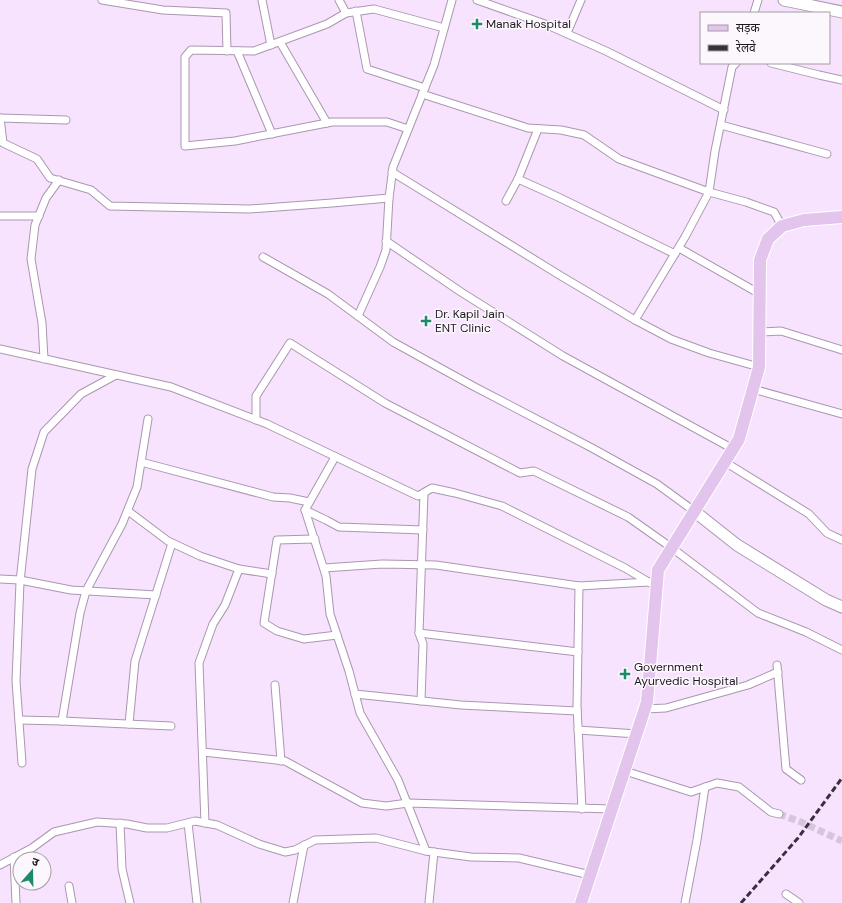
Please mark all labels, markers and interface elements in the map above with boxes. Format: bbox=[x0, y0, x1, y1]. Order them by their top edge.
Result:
legend bbox=[700, 12, 830, 64]
place label: Manak Hospital bbox=[486, 16, 571, 32]
marker: Manak Hospital bbox=[471, 18, 483, 30]
text: सड़क bbox=[736, 20, 761, 36]
text: रेलवे bbox=[736, 40, 756, 56]
place label: Dr. Kapil Jain ENT Clinic bbox=[435, 306, 505, 336]
marker: Dr. Kapil Jain ENT Clinic bbox=[420, 315, 432, 327]
place label: Government Ayurvedic Hospital bbox=[634, 659, 738, 689]
marker: Government Ayurvedic Hospital bbox=[619, 668, 631, 680]
north arrow bbox=[12, 851, 52, 891]
text: उ bbox=[30, 854, 41, 869]

